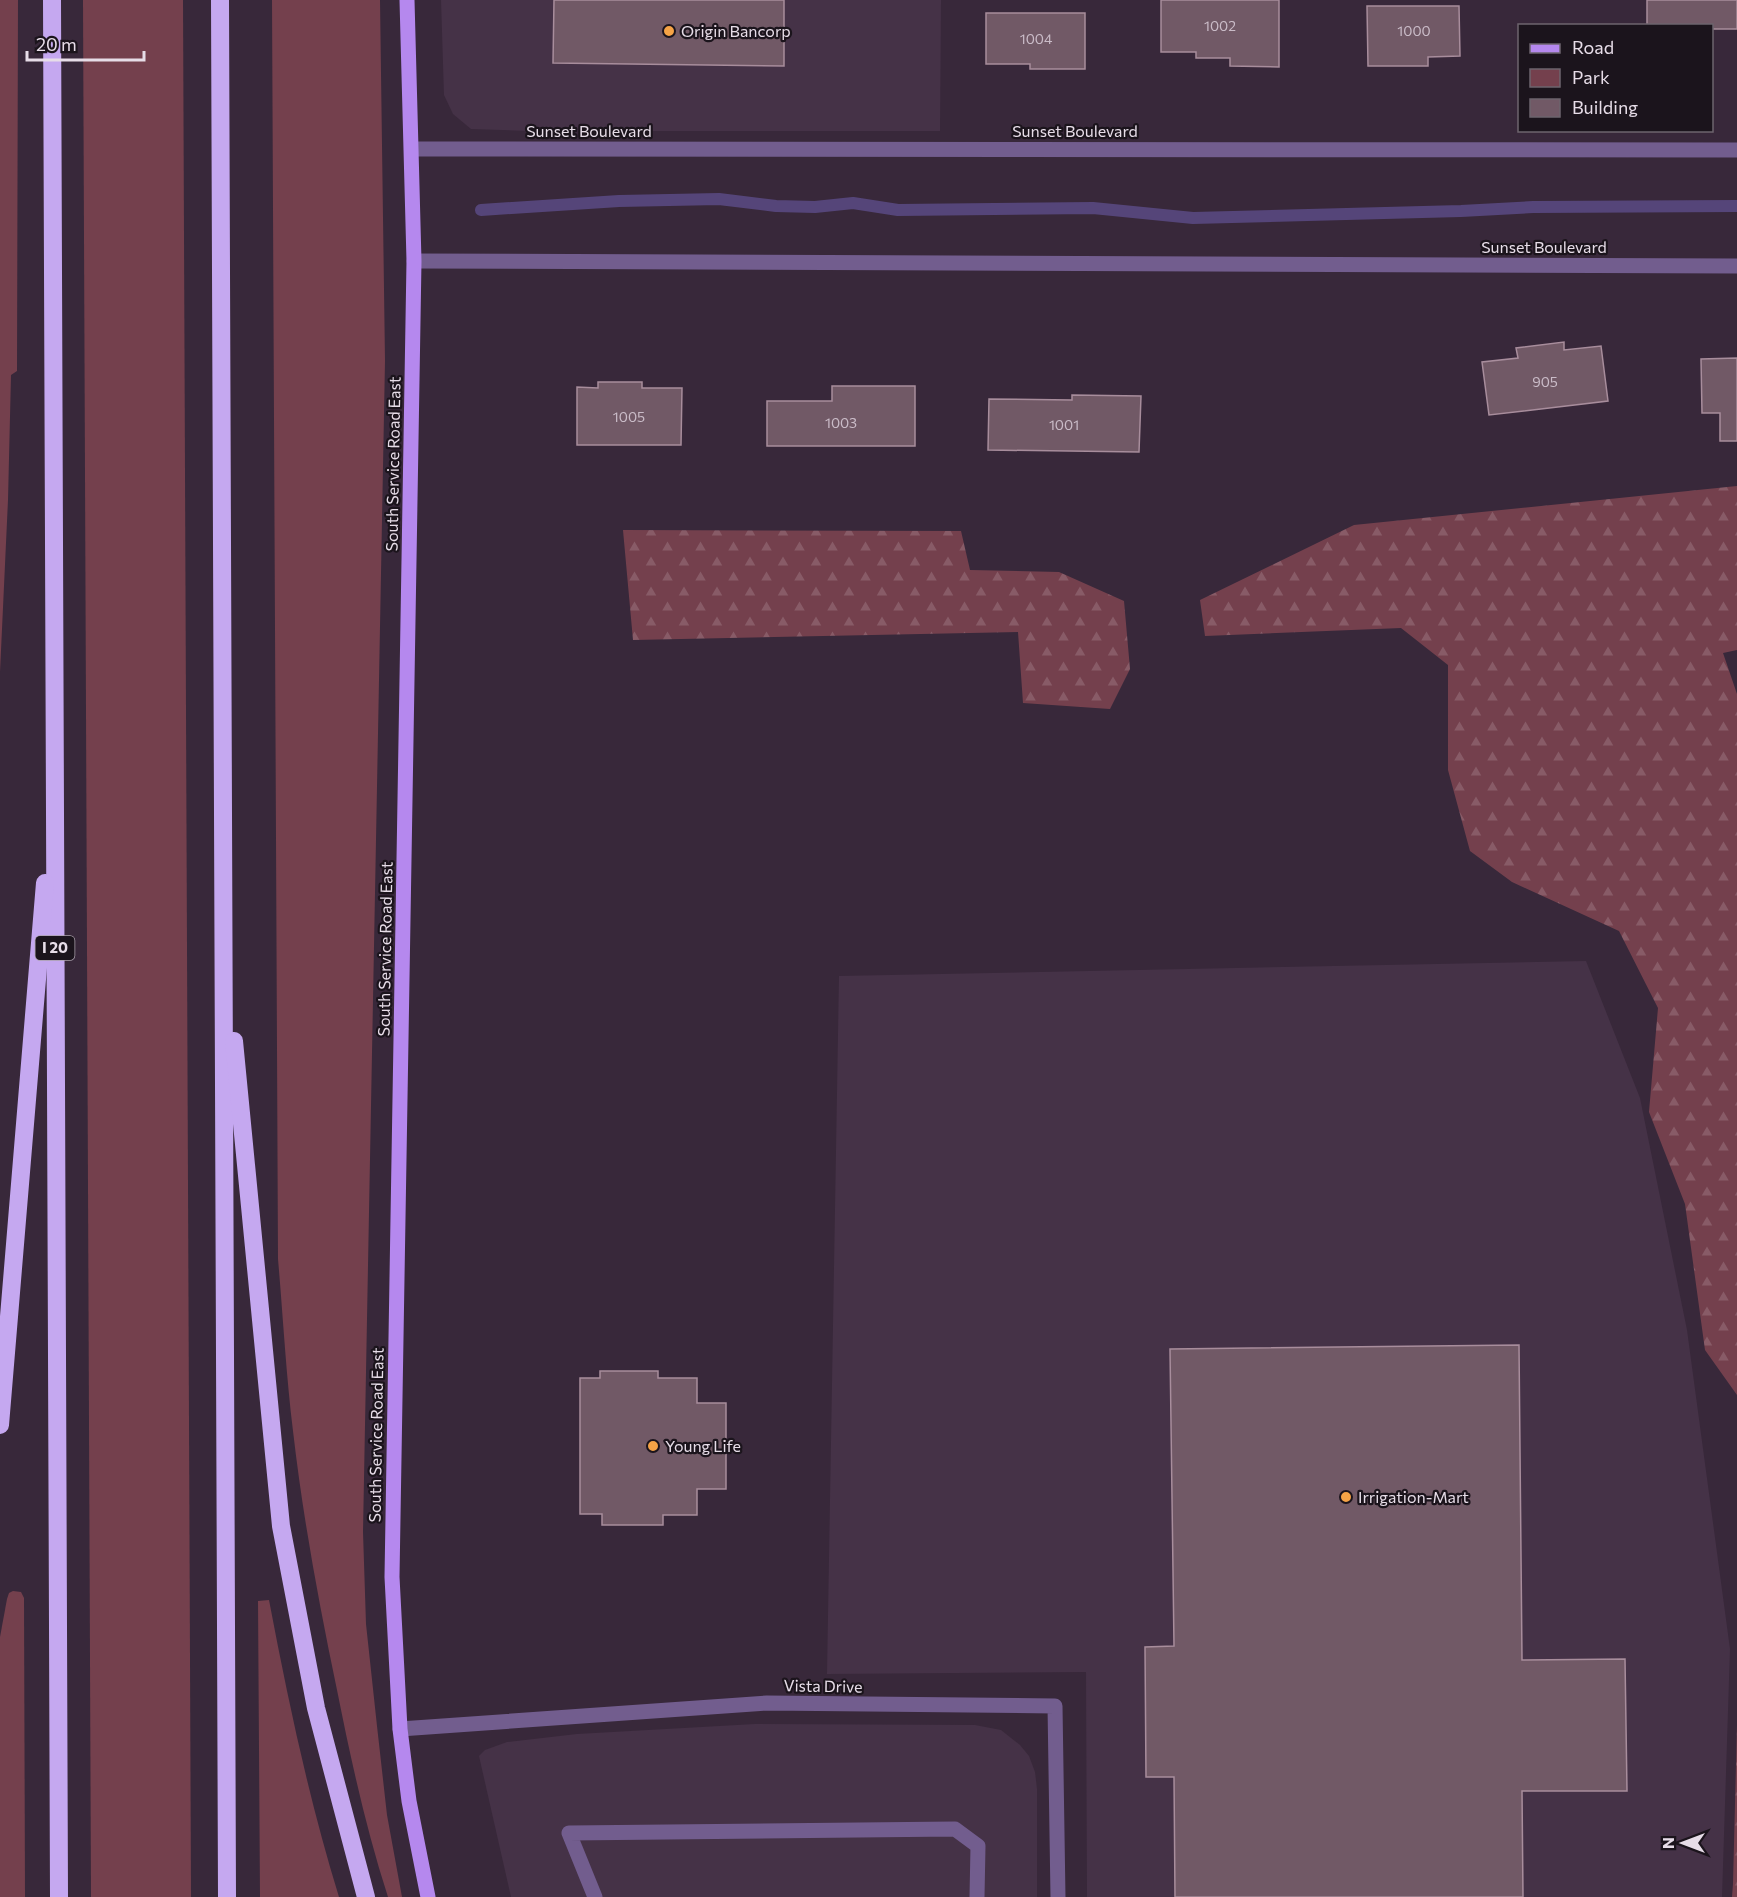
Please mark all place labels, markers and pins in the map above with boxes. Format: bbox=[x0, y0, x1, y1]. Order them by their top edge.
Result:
place label: Origin Bancorp bbox=[681, 21, 791, 40]
marker: Origin Bancorp bbox=[662, 24, 676, 38]
place label: Young Life bbox=[665, 1436, 741, 1455]
marker: Young Life bbox=[646, 1439, 660, 1453]
place label: Irrigation-Mart bbox=[1358, 1487, 1469, 1506]
marker: Irrigation-Mart bbox=[1339, 1490, 1353, 1504]

